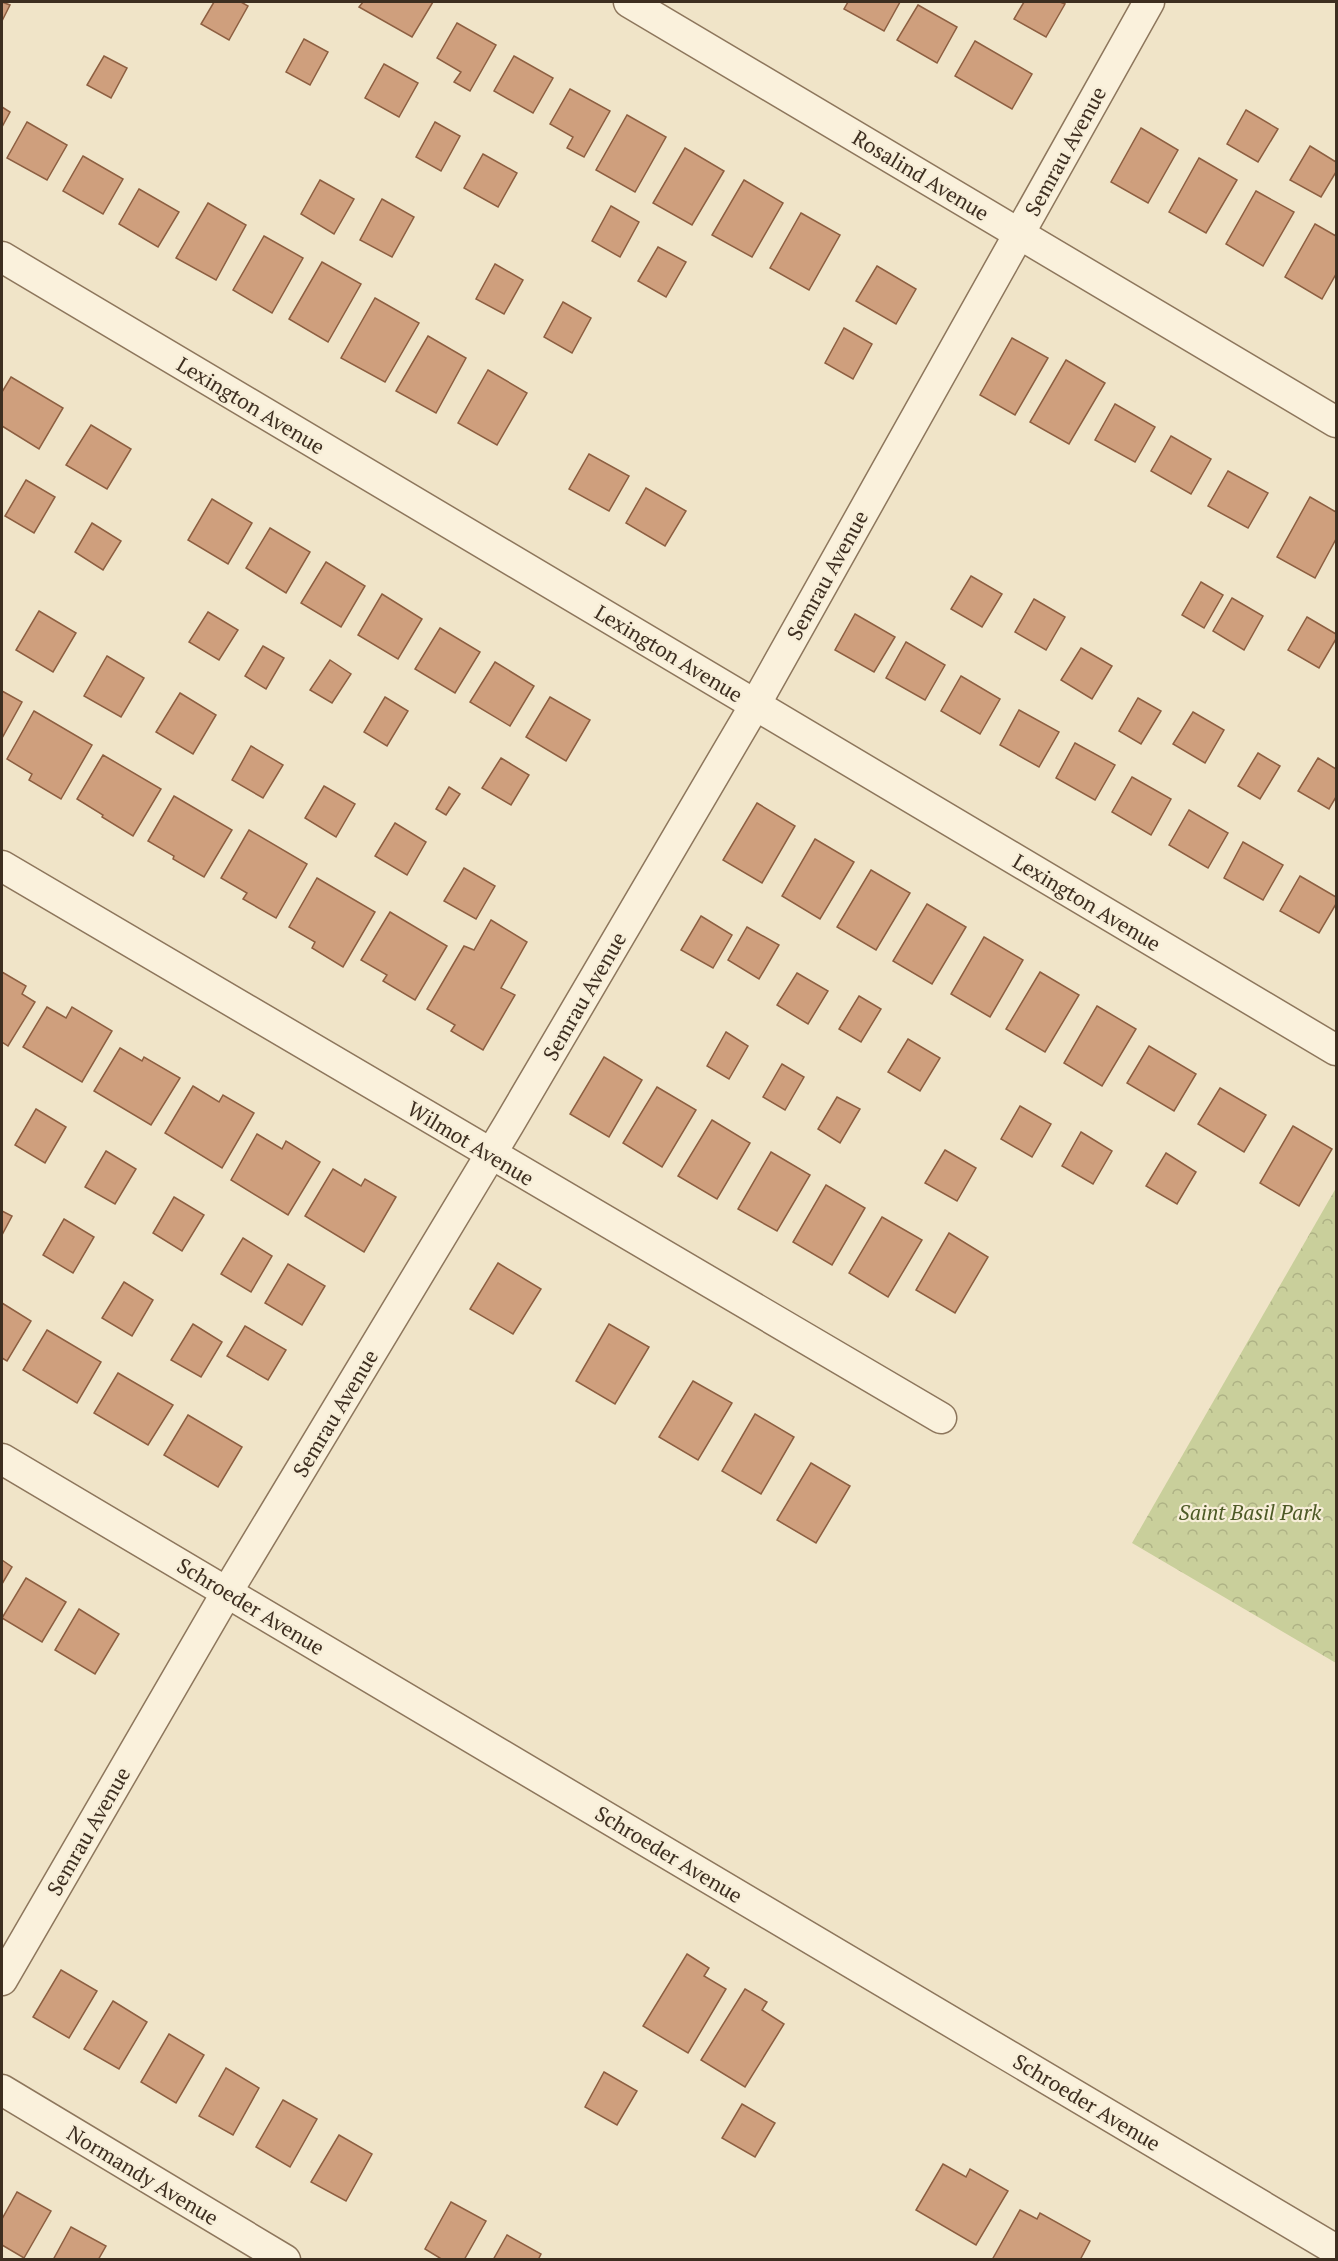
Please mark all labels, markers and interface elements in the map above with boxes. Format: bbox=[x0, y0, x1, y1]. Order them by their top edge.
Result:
street label: Semrau Avenue bbox=[1018, 81, 1112, 221]
street label: Rosalind Avenue bbox=[848, 123, 994, 227]
street label: Lexington Avenue bbox=[172, 350, 330, 460]
street label: Semrau Avenue bbox=[780, 505, 874, 645]
street label: Lexington Avenue bbox=[590, 598, 748, 708]
street label: Lexington Avenue bbox=[1008, 847, 1166, 957]
street label: Semrau Avenue bbox=[536, 927, 632, 1065]
street label: Wilmot Avenue bbox=[402, 1094, 540, 1192]
street label: Semrau Avenue bbox=[286, 1344, 384, 1482]
park label: Saint Basil Park bbox=[1179, 1498, 1322, 1526]
street label: Schroeder Avenue bbox=[172, 1551, 330, 1661]
street label: Semrau Avenue bbox=[40, 1762, 136, 1900]
street label: Schroeder Avenue bbox=[590, 1799, 748, 1909]
street label: Schroeder Avenue bbox=[1008, 2047, 1166, 2157]
street label: Normandy Avenue bbox=[62, 2119, 224, 2231]

